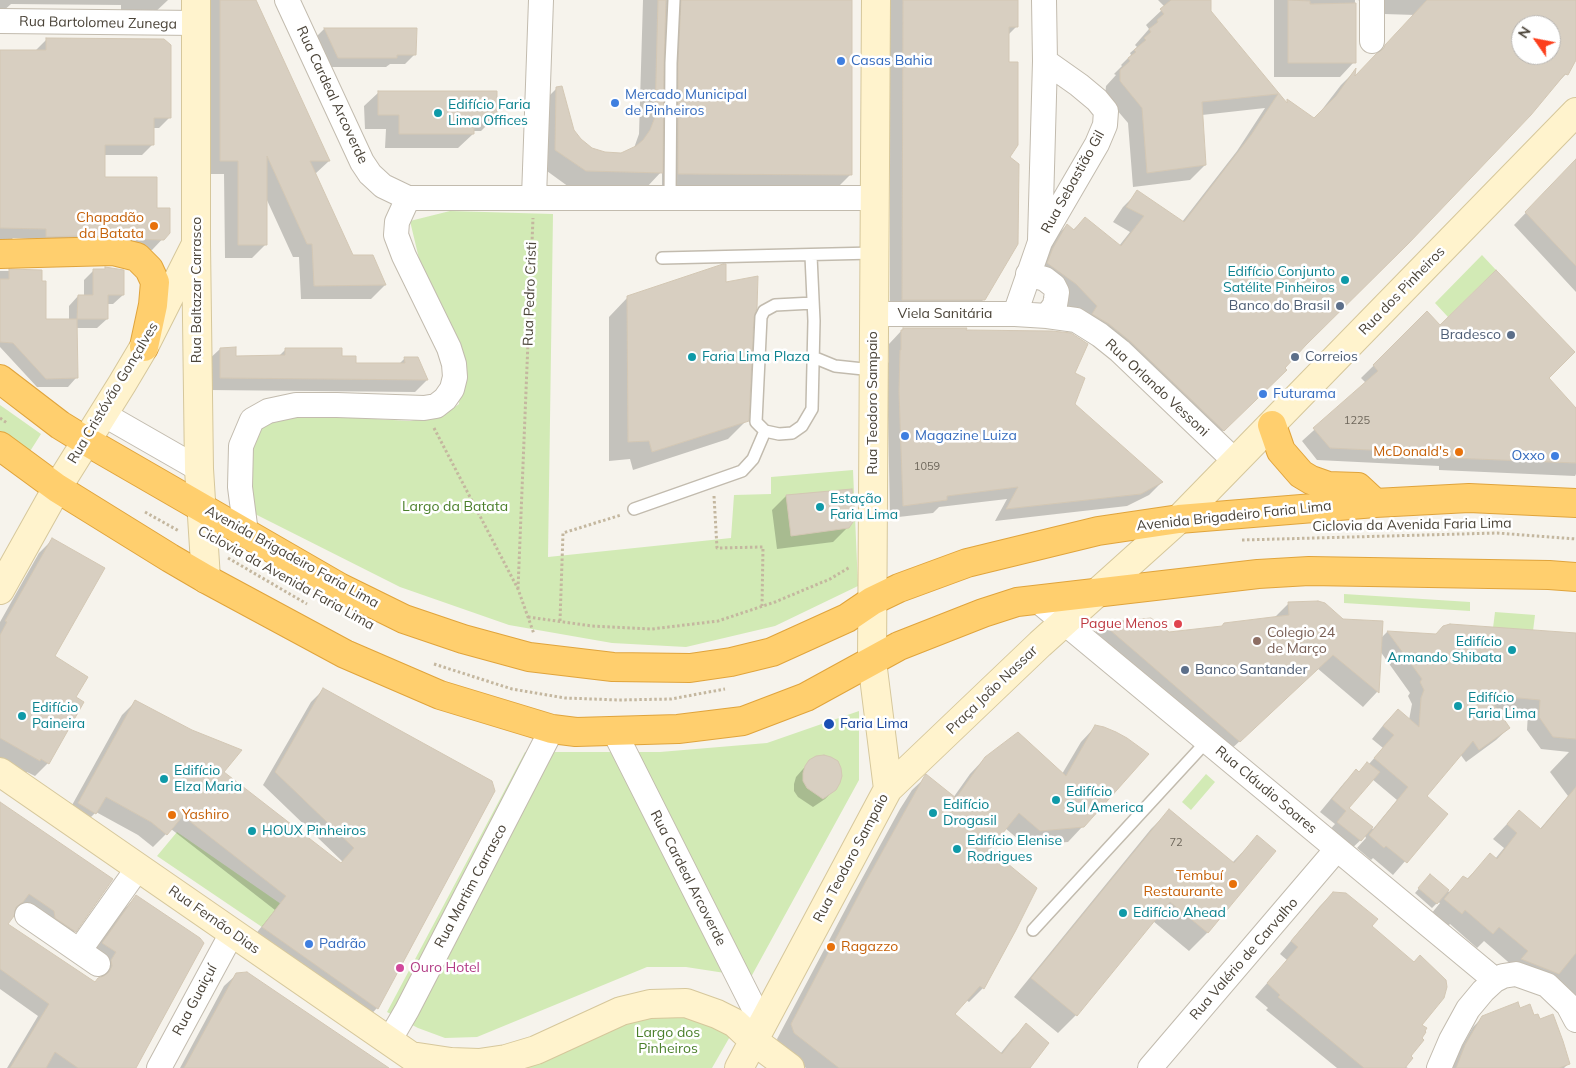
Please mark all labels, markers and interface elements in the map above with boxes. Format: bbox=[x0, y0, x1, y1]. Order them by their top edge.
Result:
street label: Rua Bartolomeu Zunega bbox=[19, 13, 177, 33]
north arrow bbox=[1511, 15, 1561, 65]
text: N bbox=[1514, 23, 1535, 42]
street label: Rua Cardeal Arcoverde bbox=[293, 24, 371, 166]
place label: Casas Bahia bbox=[851, 53, 933, 69]
marker: Casas Bahia bbox=[835, 55, 847, 67]
place label: Mercado Municipal de Pinheiros bbox=[625, 87, 747, 120]
place label: Edifício Faria Lima Offices bbox=[448, 97, 531, 130]
marker: Mercado Municipal de Pinheiros bbox=[609, 97, 621, 109]
marker: Edifício Faria Lima Offices bbox=[432, 107, 444, 119]
street label: Rua Sebastião Gil bbox=[1038, 128, 1108, 236]
place label: Chapadão da Batata bbox=[76, 210, 144, 242]
street label: Rua Baltazar Carrasco bbox=[189, 217, 205, 363]
marker: Chapadão da Batata bbox=[148, 220, 160, 232]
street label: Rua Pedro Cristi bbox=[520, 242, 540, 346]
street label: Rua dos Pinheiros bbox=[1355, 243, 1449, 339]
place label: Edifício Conjunto Satélite Pinheiros bbox=[1223, 264, 1335, 296]
marker: Edifício Conjunto Satélite Pinheiros bbox=[1339, 274, 1351, 286]
place label: Banco do Brasil bbox=[1229, 298, 1330, 314]
marker: Banco do Brasil bbox=[1334, 300, 1346, 312]
street label: Viela Sanitária bbox=[898, 306, 992, 322]
street label: Rua Cristóvão Gonçalves bbox=[64, 319, 162, 467]
place label: Bradesco bbox=[1440, 327, 1501, 343]
marker: Bradesco bbox=[1505, 329, 1517, 341]
street label: Rua Teodoro Sampaio bbox=[865, 331, 881, 475]
street label: Rua Orlando Vessoni bbox=[1102, 336, 1212, 440]
place label: Faria Lima Plaza bbox=[702, 349, 810, 365]
place label: Correios bbox=[1305, 349, 1358, 365]
marker: Faria Lima Plaza bbox=[686, 351, 698, 363]
marker: Correios bbox=[1289, 351, 1301, 363]
place label: Futurama bbox=[1273, 386, 1336, 402]
marker: Futurama bbox=[1257, 388, 1269, 400]
house number: 1225 bbox=[1344, 414, 1370, 428]
place label: Magazine Luiza bbox=[915, 428, 1017, 444]
marker: Magazine Luiza bbox=[899, 430, 911, 442]
place label: McDonald's bbox=[1373, 444, 1449, 460]
marker: McDonald's bbox=[1453, 446, 1465, 458]
place label: Oxxo bbox=[1511, 448, 1545, 464]
marker: Oxxo bbox=[1549, 450, 1561, 462]
house number: 1059 bbox=[914, 460, 940, 474]
place label: Estação Faria Lima bbox=[830, 491, 898, 524]
street label: Avenida Brigadeiro Faria Lima bbox=[1136, 497, 1332, 535]
park label: Largo da Batata bbox=[402, 499, 508, 515]
marker: Estação Faria Lima bbox=[814, 501, 826, 513]
street label: Avenida Brigadeiro Faria Lima bbox=[202, 502, 382, 612]
street label: Ciclovia da Avenida Faria Lima bbox=[1312, 515, 1512, 535]
street label: Ciclovia da Avenida Faria Lima bbox=[195, 522, 377, 634]
place label: Pague Menos bbox=[1080, 616, 1168, 632]
marker: Pague Menos bbox=[1172, 618, 1184, 630]
place label: Colegio 24 de Março bbox=[1267, 625, 1335, 658]
place label: Edifício Armando Shibata bbox=[1387, 634, 1502, 666]
marker: Colegio 24 de Março bbox=[1251, 635, 1263, 647]
street label: Praça João Nassar bbox=[943, 642, 1041, 738]
marker: Edifício Armando Shibata bbox=[1506, 644, 1518, 656]
place label: Banco Santander bbox=[1195, 662, 1307, 678]
marker: Banco Santander bbox=[1179, 664, 1191, 676]
place label: Edifício Faria Lima bbox=[1468, 690, 1536, 722]
place label: Edifício Paineira bbox=[32, 700, 85, 732]
marker: Edifício Faria Lima bbox=[1452, 700, 1464, 712]
marker: Edifício Paineira bbox=[16, 710, 28, 722]
place label: Faria Lima bbox=[840, 716, 908, 732]
marker: Faria Lima bbox=[822, 717, 836, 731]
street label: Rua Cláudio Soares bbox=[1212, 743, 1320, 837]
place label: Edifício Elza Maria bbox=[174, 763, 242, 796]
marker: Edifício Elza Maria bbox=[158, 773, 170, 785]
place label: Edifício Sul America bbox=[1066, 784, 1144, 816]
street label: Rua Teodoro Sampaio bbox=[810, 791, 892, 925]
marker: Edifício Sul America bbox=[1050, 794, 1062, 806]
place label: Edifício Drogasil bbox=[943, 797, 997, 830]
place label: Yashiro bbox=[182, 807, 229, 823]
street label: Rua Cardeal Arcoverde bbox=[646, 807, 730, 949]
marker: Edifício Drogasil bbox=[927, 807, 939, 819]
marker: Yashiro bbox=[166, 809, 178, 821]
street label: Rua Martim Carrasco bbox=[431, 821, 511, 951]
place label: HOUX Pinheiros bbox=[262, 823, 366, 839]
marker: HOUX Pinheiros bbox=[246, 825, 258, 837]
place label: Edifício Elenise Rodrigues bbox=[967, 833, 1062, 866]
house number: 72 bbox=[1169, 836, 1183, 850]
marker: Edifício Elenise Rodrigues bbox=[951, 843, 963, 855]
place label: Tembuí Restaurante bbox=[1144, 868, 1223, 900]
marker: Tembuí Restaurante bbox=[1227, 878, 1239, 890]
street label: Rua Fernão Dias bbox=[165, 882, 263, 958]
street label: Rua Valério de Carvalho bbox=[1186, 894, 1302, 1024]
place label: Edifício Ahead bbox=[1133, 905, 1226, 921]
marker: Edifício Ahead bbox=[1117, 907, 1129, 919]
place label: Padrão bbox=[319, 936, 366, 952]
marker: Padrão bbox=[303, 938, 315, 950]
place label: Ragazzo bbox=[841, 939, 898, 955]
marker: Ragazzo bbox=[825, 941, 837, 953]
place label: Ouro Hotel bbox=[410, 960, 480, 976]
street label: Rua Guaiçuí bbox=[169, 962, 221, 1038]
marker: Ouro Hotel bbox=[394, 962, 406, 974]
park label: Largo dos Pinheiros bbox=[636, 1025, 700, 1058]

